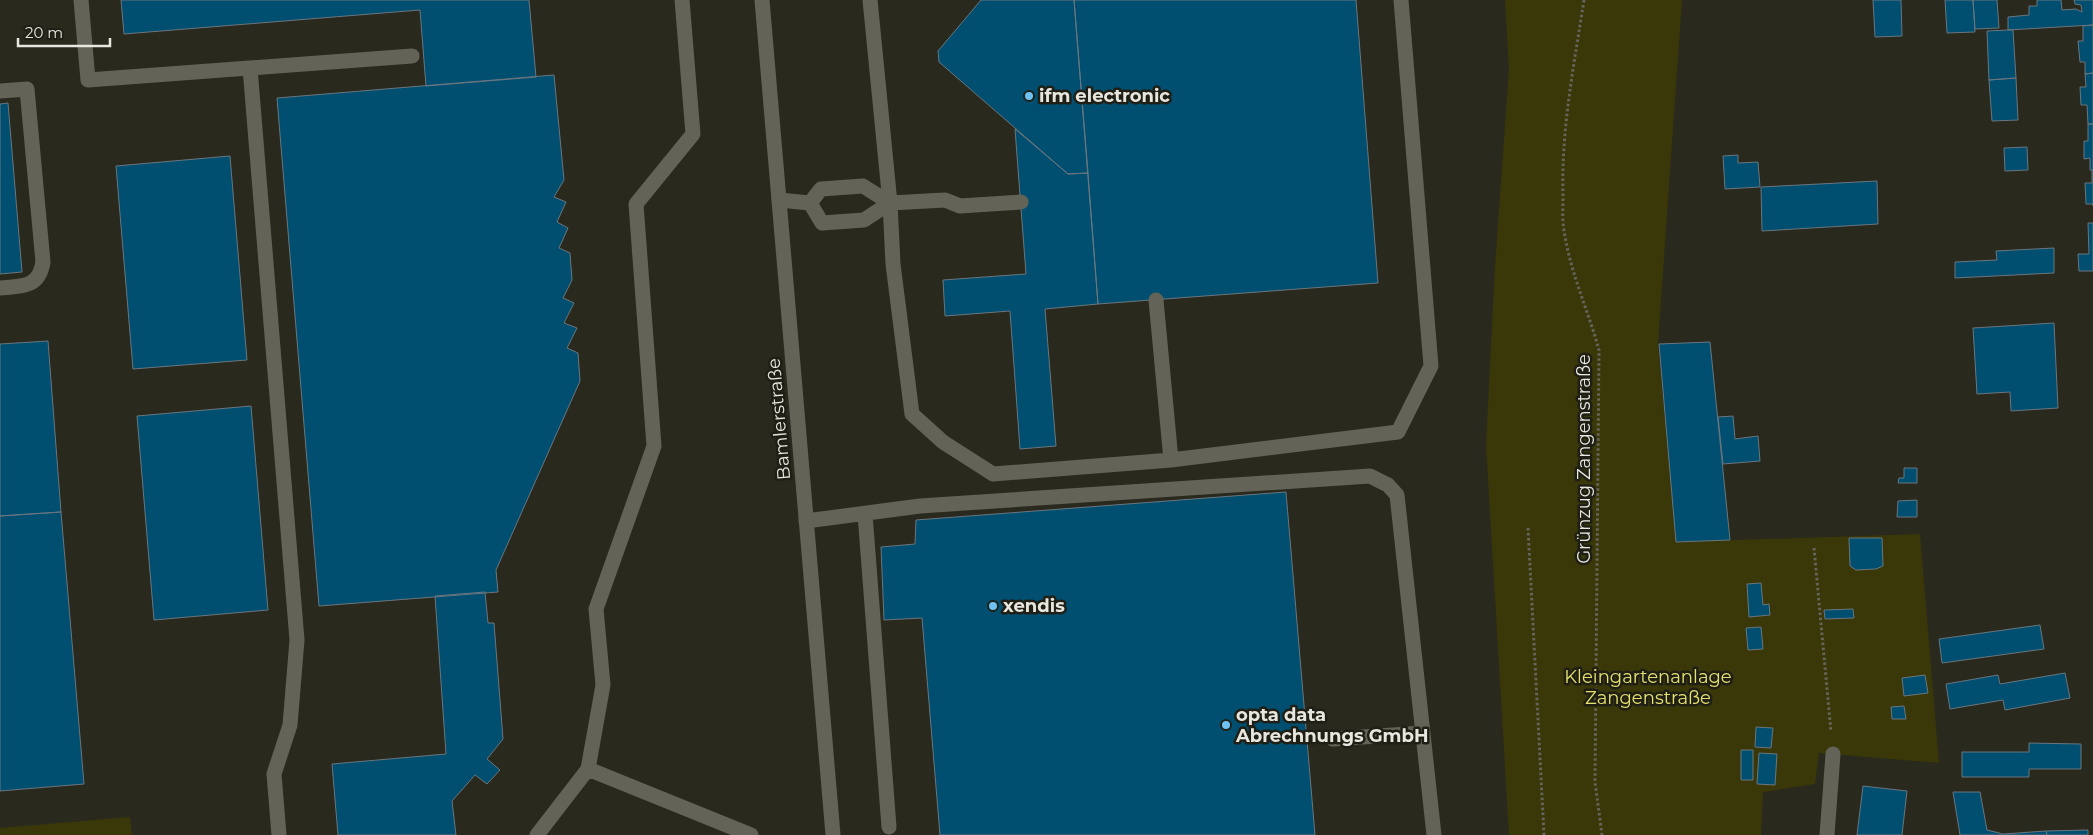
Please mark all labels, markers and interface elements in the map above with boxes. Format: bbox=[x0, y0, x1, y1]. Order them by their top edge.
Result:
scale bar bbox=[18, 15, 110, 47]
text: 20 m bbox=[25, 23, 63, 42]
place label: ifm electronic bbox=[1039, 85, 1170, 107]
marker: ifm electronic bbox=[1023, 90, 1035, 102]
street label: Grünzug Zangenstraße bbox=[1573, 354, 1595, 564]
street label: Bamlerstraße bbox=[763, 357, 795, 481]
place label: xendis bbox=[1003, 595, 1065, 617]
marker: xendis bbox=[987, 600, 999, 612]
park label: Kleingartenanlage Zangenstraße bbox=[1564, 666, 1732, 709]
place label: opta data Abrechnungs GmbH bbox=[1235, 704, 1428, 747]
marker: opta data Abrechnungs GmbH bbox=[1220, 719, 1232, 731]

